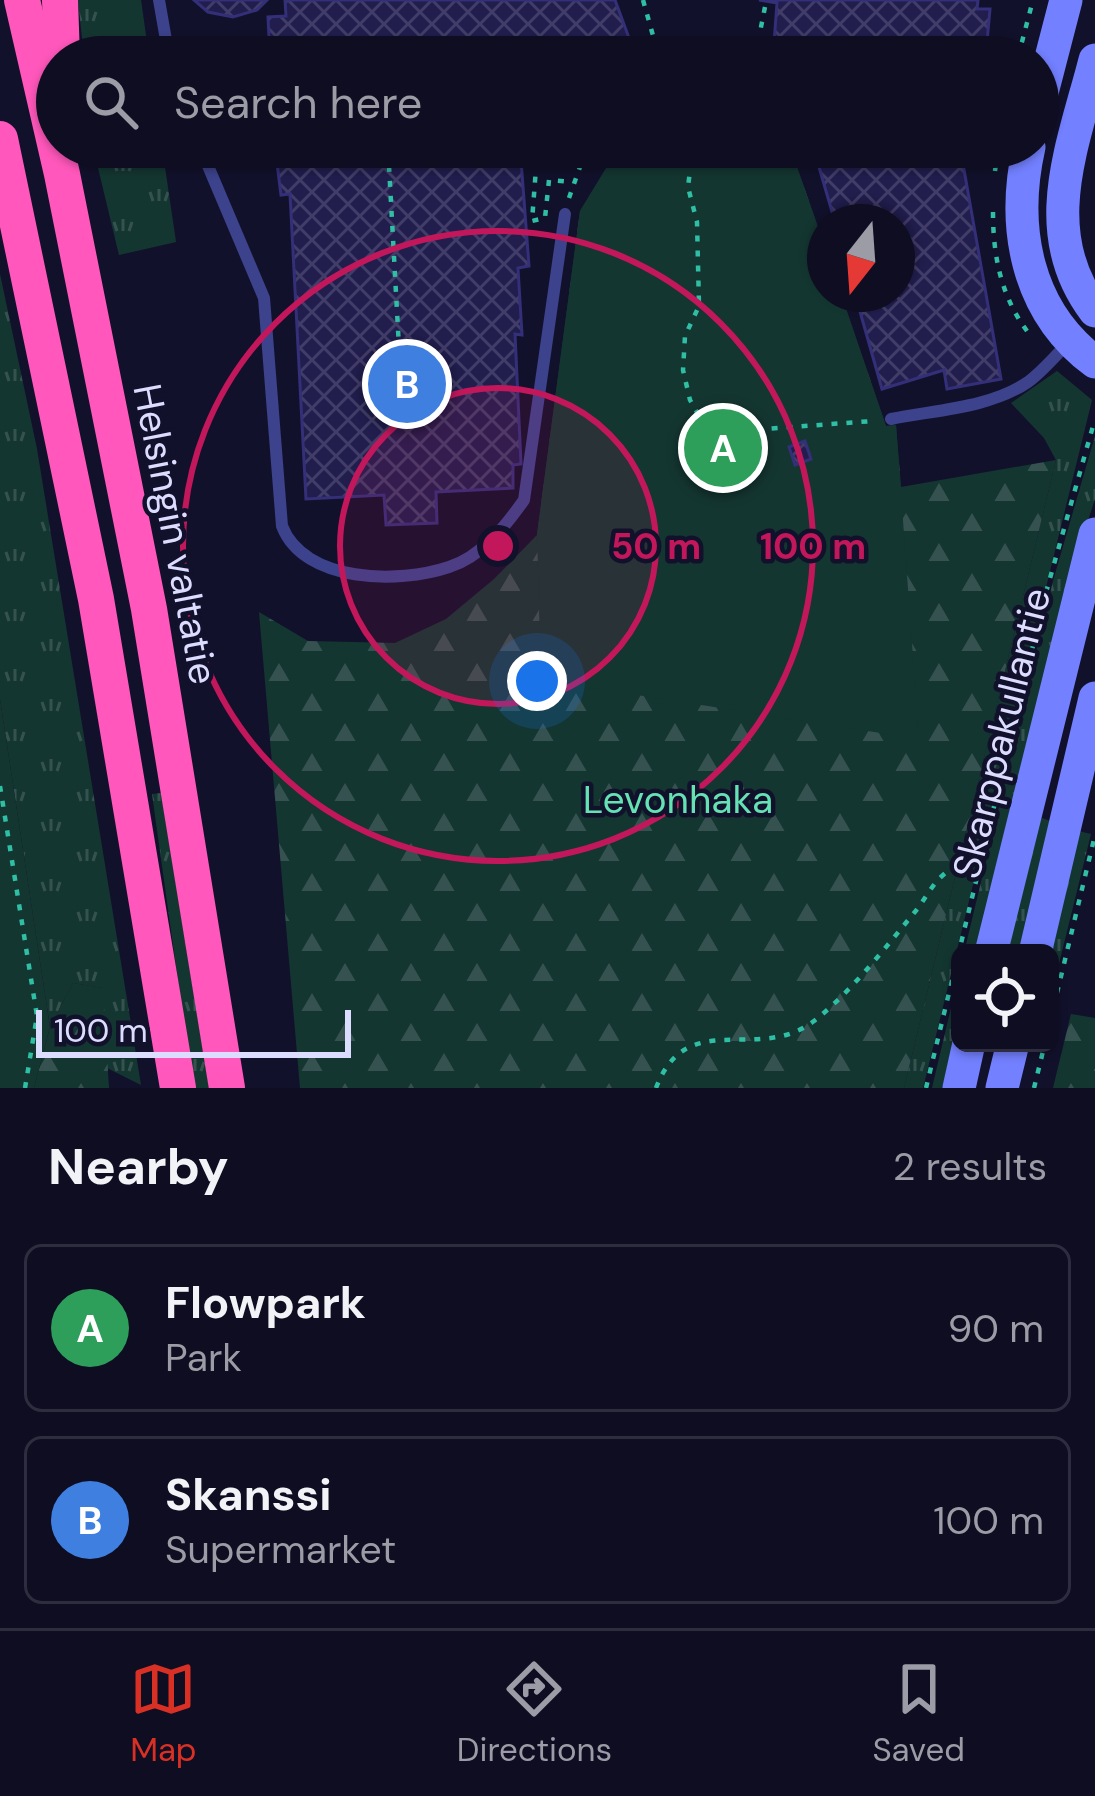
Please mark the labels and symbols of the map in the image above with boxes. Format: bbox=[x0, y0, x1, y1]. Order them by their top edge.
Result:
north arrow bbox=[807, 204, 915, 312]
pin: B bbox=[368, 339, 446, 429]
street label: Helsingin valtatie bbox=[121, 380, 230, 689]
pin: A bbox=[684, 403, 762, 493]
text: 50 m bbox=[611, 523, 701, 570]
text: 100 m bbox=[760, 523, 866, 570]
centre of rings bbox=[477, 525, 519, 567]
street label: Skarppakullantie bbox=[941, 583, 1062, 884]
your location bbox=[507, 651, 567, 711]
park label: Levonhaka bbox=[583, 774, 773, 825]
scale bar bbox=[36, 1004, 351, 1057]

